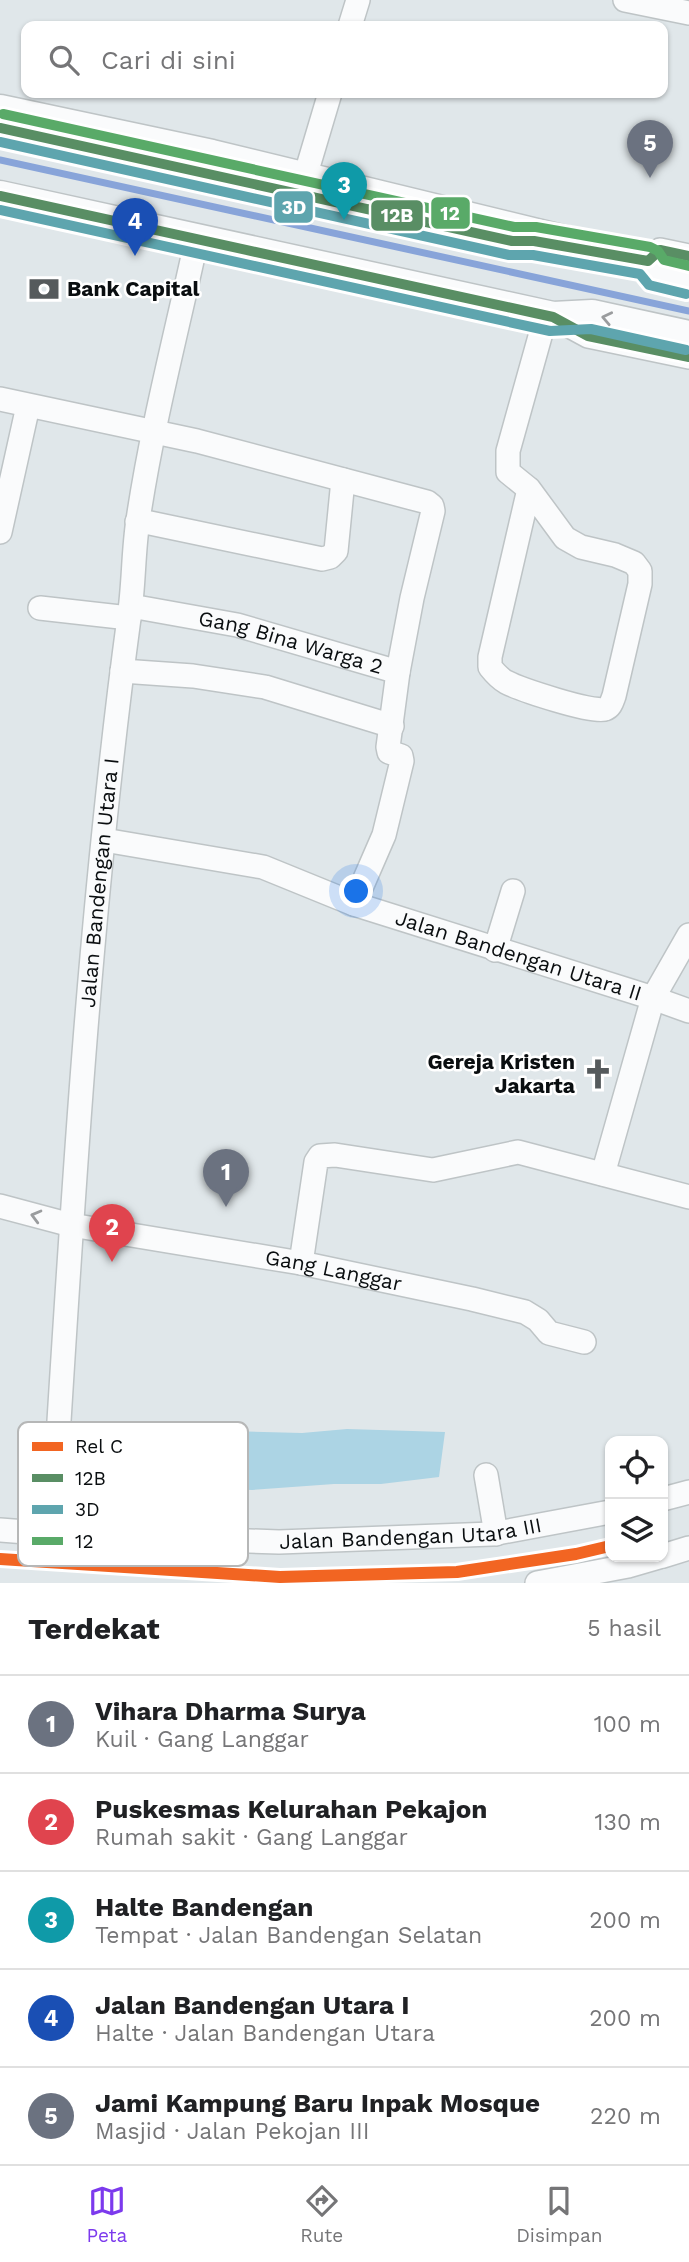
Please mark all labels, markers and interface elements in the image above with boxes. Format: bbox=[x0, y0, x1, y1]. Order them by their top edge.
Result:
search box bbox=[21, 21, 668, 98]
icon: search bbox=[45, 41, 83, 79]
text: Cari di sini bbox=[101, 45, 236, 75]
pin: 5 bbox=[627, 120, 673, 178]
pin: 3 bbox=[321, 162, 367, 220]
line badge: 3D bbox=[273, 190, 314, 224]
text: 3D bbox=[282, 196, 306, 219]
line badge: 12 bbox=[430, 196, 471, 230]
pin: 4 bbox=[112, 198, 158, 256]
line badge: 12B bbox=[370, 199, 424, 232]
text: 12 bbox=[440, 202, 460, 225]
text: 12B bbox=[381, 204, 413, 227]
bank icon: Bank Capital bbox=[27, 272, 61, 306]
place label: Bank Capital bbox=[67, 276, 200, 301]
one-way arrow bbox=[601, 312, 613, 327]
street label: Gang Bina Warga 2 bbox=[197, 605, 386, 679]
street label: Jalan Bandengan Utara I bbox=[75, 757, 124, 1009]
your location bbox=[339, 874, 373, 908]
street label: Jalan Bandengan Utara II bbox=[392, 905, 645, 1006]
place label: Gereja Kristen Jakarta bbox=[427, 1049, 576, 1098]
church icon: Gereja Kristen Jakarta bbox=[581, 1057, 615, 1091]
pin: 1 bbox=[203, 1149, 249, 1207]
pin: 2 bbox=[89, 1204, 135, 1262]
one-way arrow bbox=[30, 1210, 42, 1224]
street label: Gang Langgar bbox=[264, 1244, 405, 1296]
legend bbox=[18, 1422, 248, 1566]
text: Rel C bbox=[75, 1435, 123, 1458]
map controls bbox=[605, 1436, 668, 1562]
button: locate bbox=[605, 1436, 668, 1499]
text: 12B bbox=[75, 1467, 106, 1490]
text: 3D bbox=[75, 1498, 100, 1521]
button: layers bbox=[605, 1499, 668, 1562]
street label: Jalan Bandengan Utara III bbox=[279, 1512, 543, 1554]
text: 12 bbox=[75, 1530, 94, 1553]
text: Terdekat bbox=[28, 1611, 160, 1646]
text: 5 hasil bbox=[587, 1615, 661, 1642]
text: Vihara Dharma Surya bbox=[95, 1696, 366, 1726]
text: 1 bbox=[46, 1711, 56, 1738]
text: 100 m bbox=[594, 1711, 661, 1738]
text: Kuil · Gang Langgar bbox=[95, 1726, 309, 1753]
text: Puskesmas Kelurahan Pekajon bbox=[95, 1794, 487, 1824]
text: 2 bbox=[44, 1809, 58, 1836]
text: 130 m bbox=[595, 1809, 661, 1836]
text: Rumah sakit · Gang Langgar bbox=[95, 1824, 408, 1851]
text: Halte Bandengan bbox=[95, 1892, 313, 1922]
text: 3 bbox=[44, 1907, 58, 1934]
text: 200 m bbox=[589, 1907, 661, 1934]
text: Tempat · Jalan Bandengan Selatan bbox=[95, 1922, 482, 1949]
text: Jalan Bandengan Utara I bbox=[95, 1990, 410, 2020]
text: 4 bbox=[44, 2005, 58, 2032]
text: 200 m bbox=[589, 2005, 661, 2032]
text: Halte · Jalan Bandengan Utara bbox=[95, 2020, 435, 2047]
text: Jami Kampung Baru Inpak Mosque bbox=[95, 2088, 540, 2118]
text: 5 bbox=[44, 2103, 58, 2130]
text: 220 m bbox=[590, 2103, 661, 2130]
text: Masjid · Jalan Pekojan III bbox=[95, 2118, 370, 2145]
tab: Peta bbox=[86, 2182, 127, 2247]
tab: Rute bbox=[300, 2182, 343, 2247]
tab: Disimpan bbox=[516, 2182, 603, 2247]

